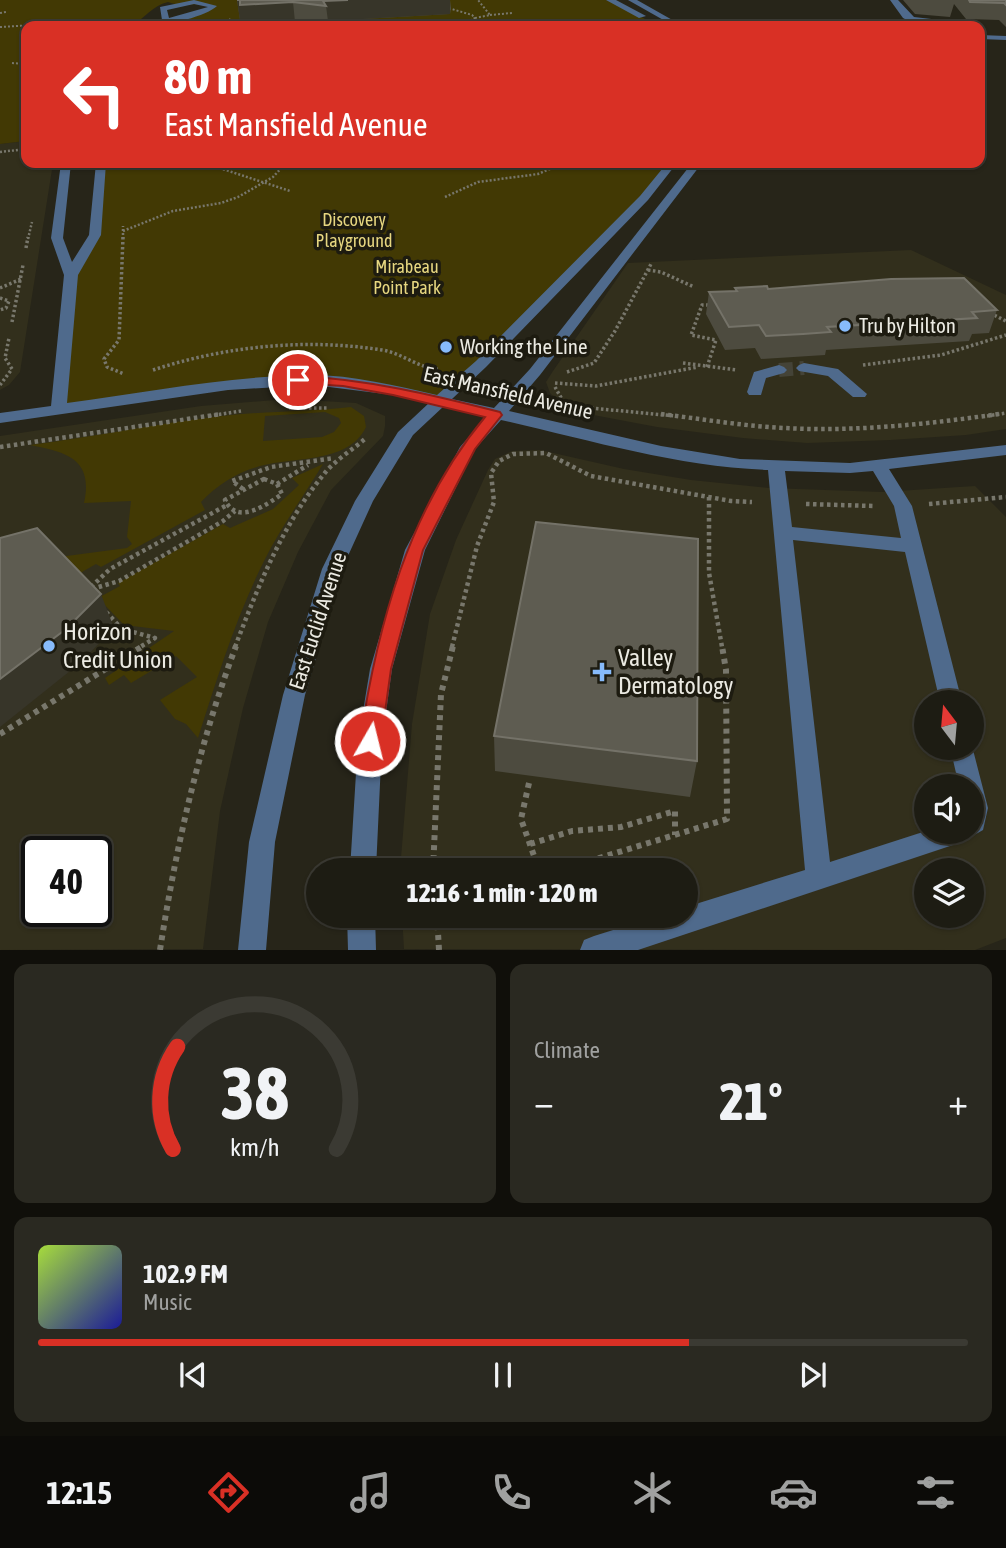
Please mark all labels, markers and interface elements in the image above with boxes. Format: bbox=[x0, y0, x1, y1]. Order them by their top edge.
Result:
text: 80 m bbox=[164, 48, 252, 104]
icon: left bbox=[49, 49, 140, 140]
text: East Mansfield Avenue bbox=[164, 106, 428, 143]
park label: Discovery Playground bbox=[316, 209, 392, 251]
park label: Mirabeau Point Park bbox=[373, 256, 441, 298]
place label: Tru by Hilton bbox=[859, 313, 956, 337]
marker: Tru by Hilton bbox=[837, 318, 853, 334]
place label: Working the Line bbox=[460, 334, 588, 358]
marker: Working the Line bbox=[438, 339, 454, 355]
pin bbox=[268, 350, 328, 410]
icon: arrive bbox=[279, 361, 317, 399]
street label: East Mansfield Avenue bbox=[421, 361, 595, 423]
street label: East Euclid Avenue bbox=[284, 549, 351, 693]
place label: Horizon Credit Union bbox=[63, 618, 173, 673]
marker: Horizon Credit Union bbox=[41, 638, 57, 654]
place label: Valley Dermatology bbox=[618, 644, 734, 699]
marker: Valley Dermatology bbox=[592, 662, 612, 682]
north arrow bbox=[914, 690, 984, 760]
map controls bbox=[914, 690, 984, 928]
position arrow bbox=[333, 704, 407, 778]
button: sound bbox=[914, 774, 984, 844]
speed limit sign: 40 bbox=[21, 836, 112, 927]
button: layers bbox=[914, 858, 984, 928]
text: 12:16 · 1 min · 120 m bbox=[407, 878, 597, 908]
text: Climate bbox=[534, 1037, 600, 1063]
text: 38 bbox=[221, 1052, 289, 1135]
text: 21° bbox=[719, 1071, 783, 1131]
text: − bbox=[534, 1080, 554, 1123]
text: + bbox=[948, 1080, 968, 1123]
text: km/h bbox=[230, 1133, 280, 1161]
text: 102.9 FM bbox=[143, 1259, 228, 1289]
text: Music bbox=[143, 1289, 191, 1315]
icon: previous bbox=[174, 1356, 212, 1394]
icon: pause bbox=[484, 1356, 522, 1394]
icon: next bbox=[794, 1356, 832, 1394]
icon: directions bbox=[204, 1468, 253, 1517]
icon: music bbox=[346, 1468, 395, 1517]
icon: phone bbox=[487, 1468, 536, 1517]
icon: climate bbox=[628, 1468, 677, 1517]
icon: car bbox=[769, 1468, 818, 1517]
icon: filters bbox=[911, 1468, 960, 1517]
text: 12:15 bbox=[46, 1474, 112, 1511]

